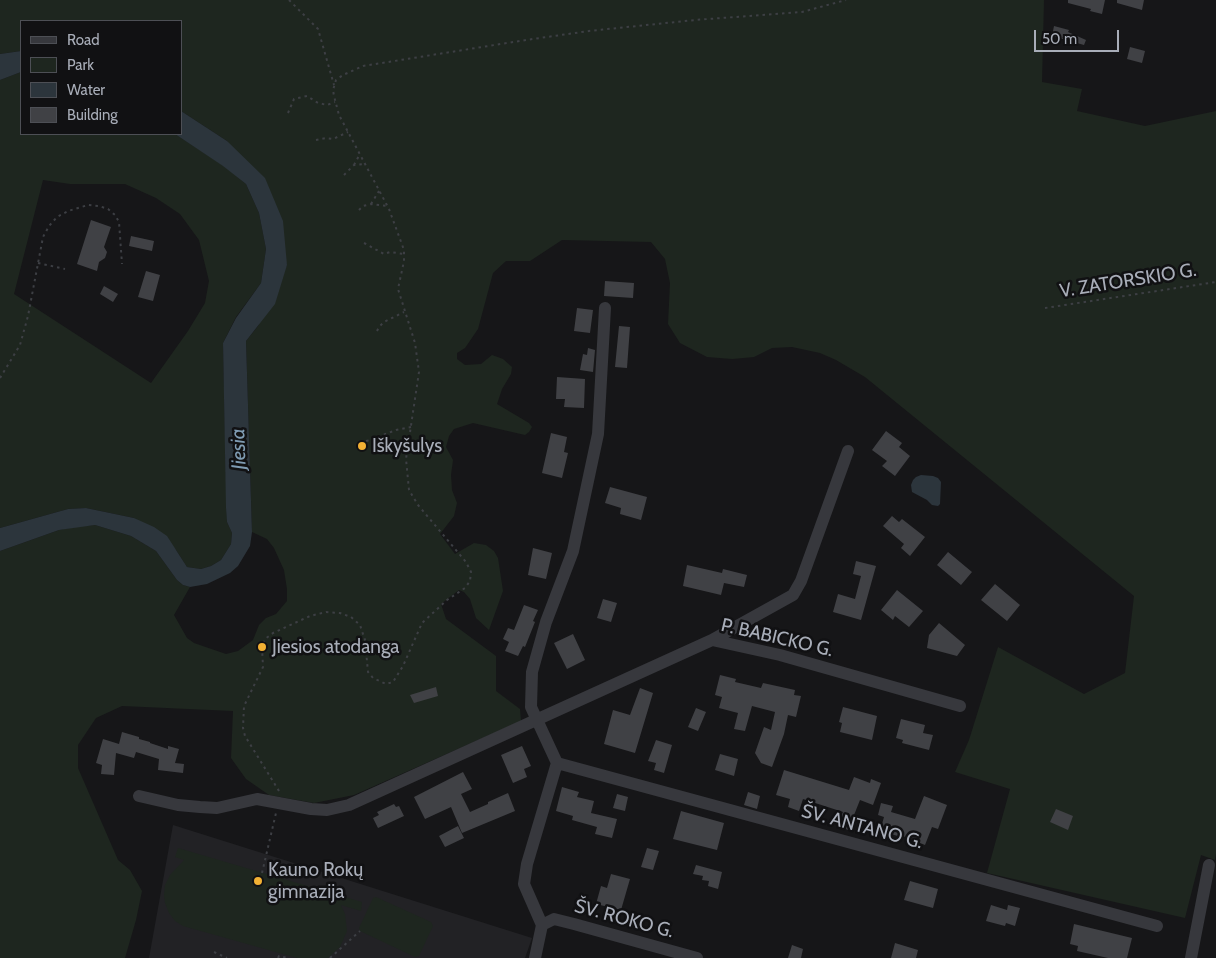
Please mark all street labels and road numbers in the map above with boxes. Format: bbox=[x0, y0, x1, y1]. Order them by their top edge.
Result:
street label: V. ZATORSKIO G. bbox=[1058, 259, 1198, 303]
street label: P. BABICKO G. bbox=[719, 614, 835, 662]
street label: ŠV. ANTANO G. bbox=[799, 800, 925, 854]
street label: ŠV. ROKO G. bbox=[572, 895, 676, 943]

